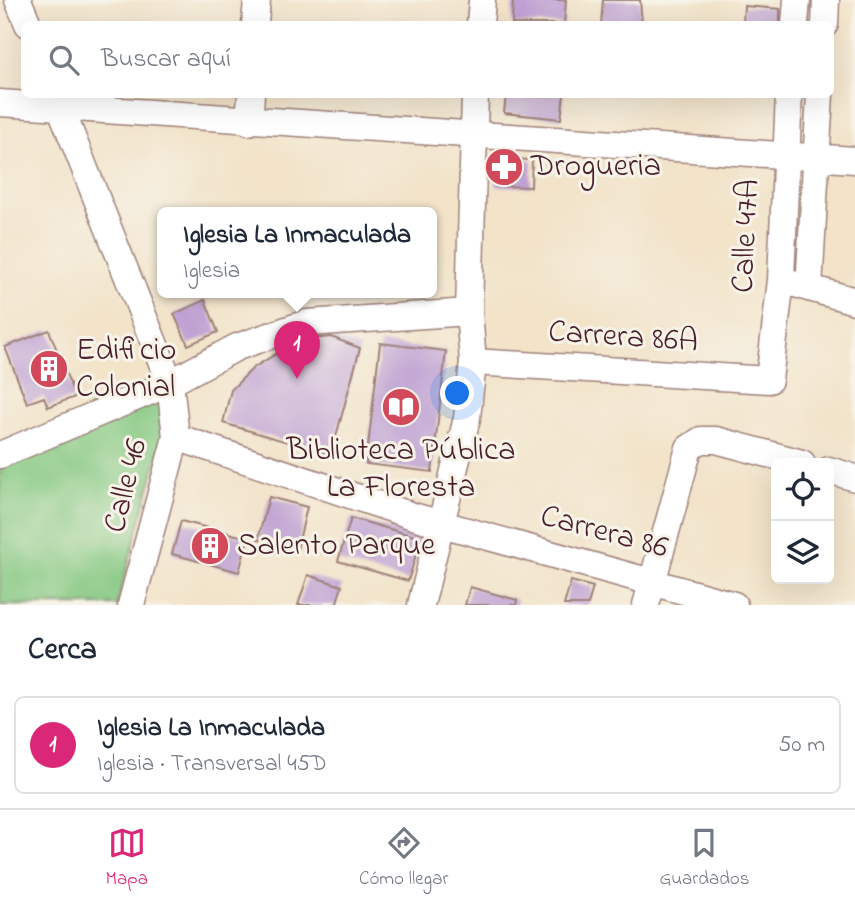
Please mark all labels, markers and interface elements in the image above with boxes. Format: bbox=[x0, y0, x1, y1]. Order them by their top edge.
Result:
search box bbox=[21, 21, 834, 98]
icon: search bbox=[45, 41, 83, 79]
text: Buscar aquí bbox=[101, 41, 231, 79]
place label: Drogueria bbox=[530, 144, 661, 191]
pharmacy icon: Drogueria bbox=[483, 146, 525, 188]
street label: Calle 47A bbox=[721, 178, 773, 294]
popup bbox=[157, 207, 437, 298]
text: Iglesia La Inmaculada bbox=[183, 217, 411, 255]
text: Iglesia bbox=[183, 255, 240, 288]
street label: Carrera 86A bbox=[547, 309, 699, 367]
pin: 1 bbox=[274, 321, 320, 379]
place label: Edificio Colonial bbox=[76, 328, 176, 412]
building icon: Edificio Colonial bbox=[28, 348, 70, 390]
your location bbox=[440, 376, 474, 410]
library icon: Biblioteca Pública La Floresta bbox=[380, 386, 422, 428]
place label: Biblioteca Pública La Floresta bbox=[286, 428, 515, 512]
street label: Calle 46 bbox=[93, 434, 161, 538]
map controls bbox=[771, 458, 834, 584]
button: locate bbox=[771, 458, 834, 521]
street label: Carrera 86 bbox=[535, 493, 673, 573]
button: layers bbox=[771, 521, 834, 584]
place label: Salento Parque bbox=[237, 523, 436, 570]
building icon: Salento Parque bbox=[189, 525, 231, 567]
text: Cerca bbox=[28, 629, 97, 673]
text: Iglesia La Inmaculada bbox=[97, 710, 325, 748]
text: 1 bbox=[49, 729, 57, 762]
text: 50 m bbox=[778, 729, 825, 762]
text: Iglesia · Transversal 45D bbox=[97, 748, 327, 781]
tab: Mapa bbox=[106, 824, 148, 893]
tab: Cómo llegar bbox=[359, 824, 448, 893]
tab: Guardados bbox=[659, 824, 749, 893]

